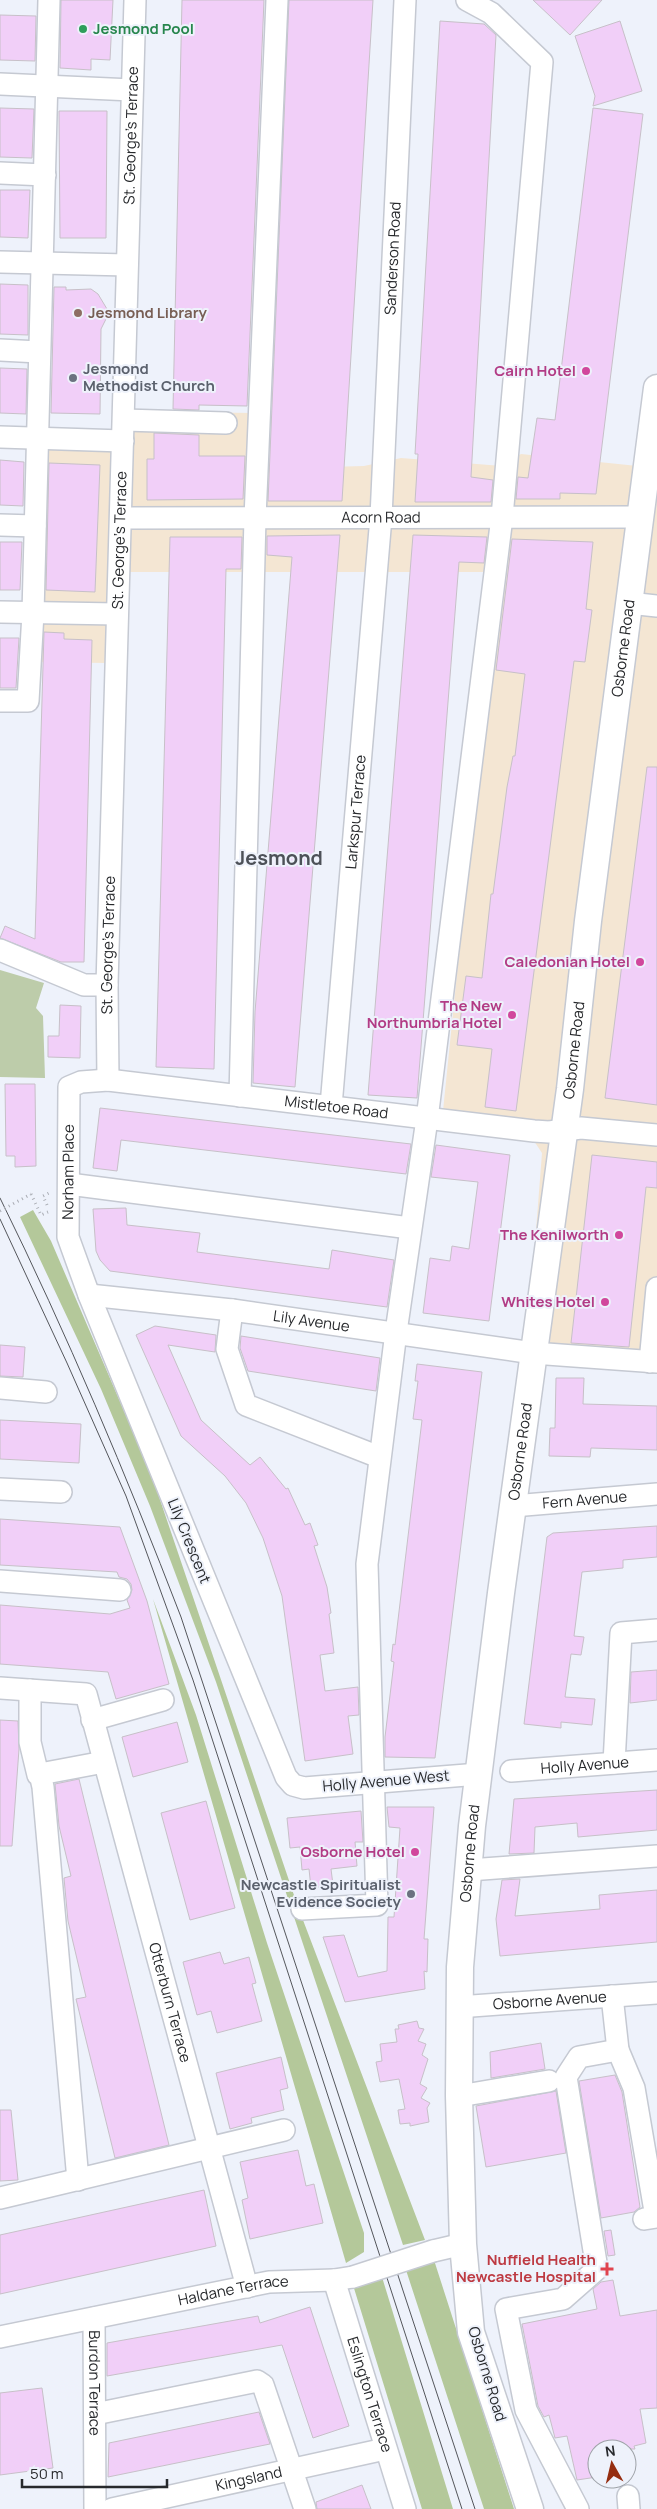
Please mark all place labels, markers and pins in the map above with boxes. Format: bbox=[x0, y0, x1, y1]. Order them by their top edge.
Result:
place label: Jesmond Pool bbox=[93, 18, 194, 39]
marker: Jesmond Pool bbox=[77, 23, 89, 35]
place label: Jesmond Library bbox=[88, 302, 207, 323]
marker: Jesmond Library bbox=[72, 307, 84, 319]
place label: Jesmond Methodist Church bbox=[83, 358, 215, 396]
place label: Cairn Hotel bbox=[494, 360, 576, 381]
marker: Cairn Hotel bbox=[580, 365, 592, 377]
marker: Jesmond Methodist Church bbox=[67, 372, 79, 384]
place label: Caledonian Hotel bbox=[504, 951, 630, 972]
marker: Caledonian Hotel bbox=[634, 956, 646, 968]
place label: The New Northumbria Hotel bbox=[367, 995, 502, 1033]
marker: The New Northumbria Hotel bbox=[506, 1009, 518, 1021]
place label: The Kenilworth bbox=[500, 1224, 609, 1245]
marker: The Kenilworth bbox=[613, 1229, 625, 1241]
place label: Whites Hotel bbox=[501, 1291, 595, 1312]
marker: Whites Hotel bbox=[599, 1296, 611, 1308]
place label: Osborne Hotel bbox=[300, 1841, 405, 1862]
marker: Osborne Hotel bbox=[409, 1846, 421, 1858]
place label: Newcastle Spiritualist Evidence Society bbox=[241, 1874, 402, 1912]
marker: Newcastle Spiritualist Evidence Society bbox=[405, 1888, 417, 1900]
place label: Nuffield Health Newcastle Hospital bbox=[456, 2249, 596, 2287]
marker: Nuffield Health Newcastle Hospital bbox=[600, 2262, 614, 2276]

